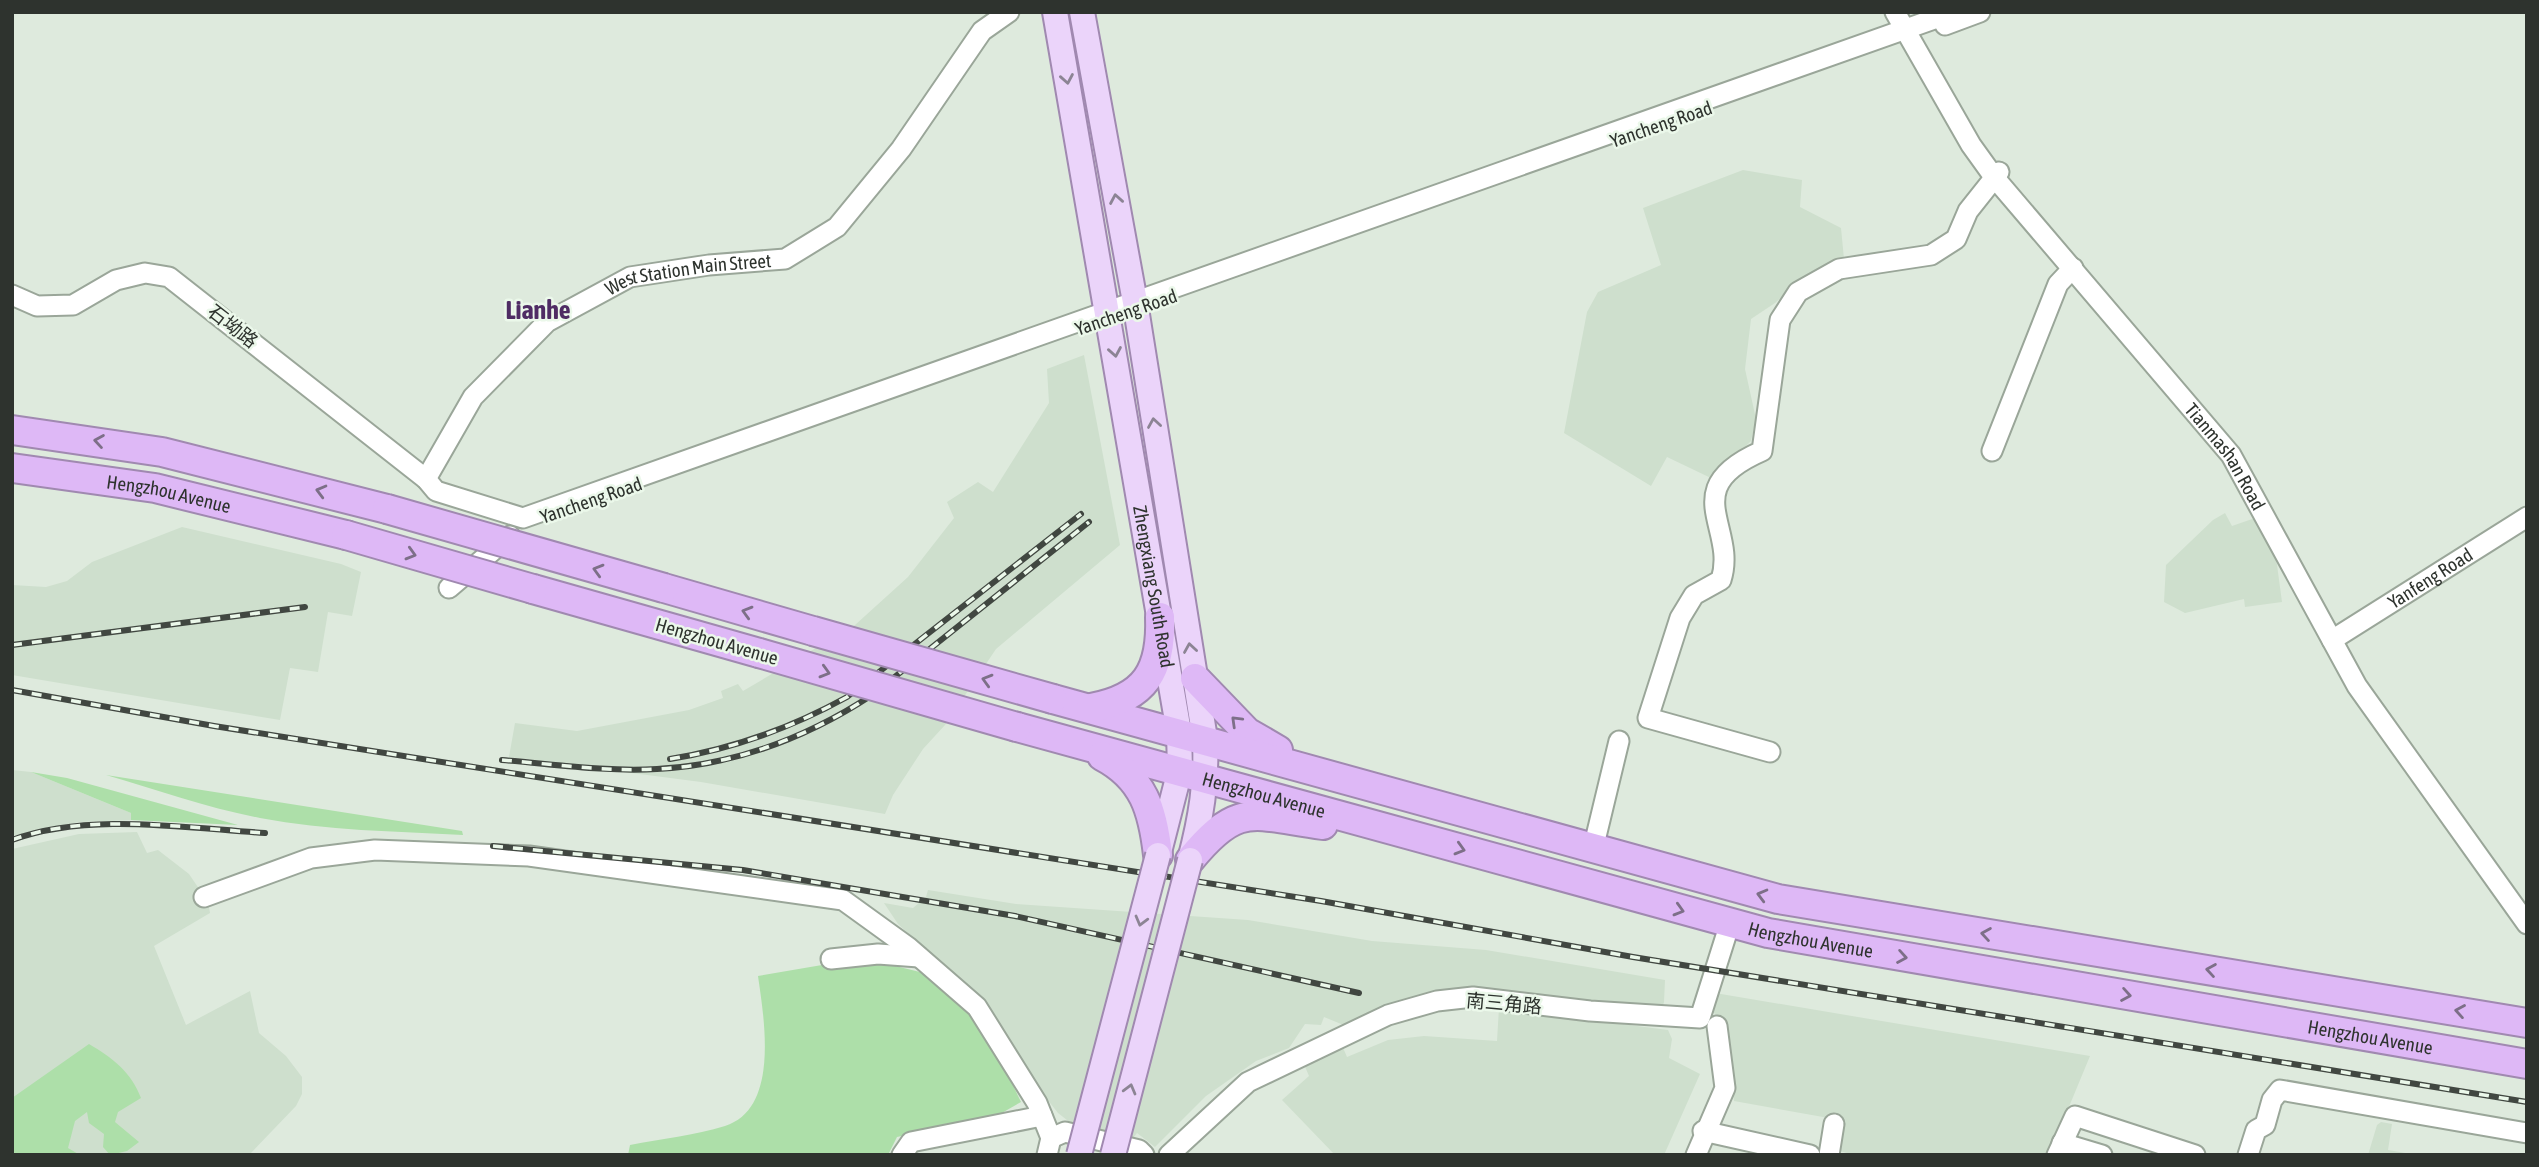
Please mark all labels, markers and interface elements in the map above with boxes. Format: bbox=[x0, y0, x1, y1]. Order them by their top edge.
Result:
one-way arrow bbox=[1059, 74, 1074, 85]
street label: Yancheng Road bbox=[1607, 96, 1715, 152]
one-way arrow bbox=[1109, 193, 1124, 205]
street label: West Station Main Street bbox=[601, 249, 772, 299]
street label: Yancheng Road bbox=[1072, 284, 1180, 340]
district label: Lianhe bbox=[505, 295, 571, 325]
street label: 石坳路 bbox=[204, 300, 262, 352]
one-way arrow bbox=[1107, 346, 1122, 358]
street label: Tianmashan Road bbox=[2181, 399, 2270, 514]
one-way arrow bbox=[1147, 417, 1162, 429]
one-way arrow bbox=[93, 434, 105, 449]
street label: Hengzhou Avenue bbox=[105, 470, 233, 517]
street label: Yancheng Road bbox=[537, 472, 645, 528]
one-way arrow bbox=[315, 485, 327, 500]
street label: Zhengxiang South Road bbox=[1129, 504, 1179, 669]
street label: Yanfeng Road bbox=[2384, 543, 2476, 613]
one-way arrow bbox=[405, 545, 417, 560]
one-way arrow bbox=[592, 563, 604, 578]
one-way arrow bbox=[742, 606, 754, 621]
street label: Hengzhou Avenue bbox=[653, 613, 781, 669]
one-way arrow bbox=[1183, 642, 1198, 654]
one-way arrow bbox=[819, 664, 831, 678]
one-way arrow bbox=[981, 674, 993, 689]
one-way arrow bbox=[1231, 717, 1244, 730]
street label: Hengzhou Avenue bbox=[1200, 767, 1328, 822]
one-way arrow bbox=[1454, 841, 1466, 855]
one-way arrow bbox=[1756, 889, 1768, 903]
one-way arrow bbox=[1673, 902, 1685, 917]
one-way arrow bbox=[1135, 914, 1149, 926]
street label: Hengzhou Avenue bbox=[1746, 917, 1875, 962]
one-way arrow bbox=[1980, 927, 1992, 942]
one-way arrow bbox=[1896, 949, 1908, 964]
one-way arrow bbox=[2205, 963, 2217, 978]
one-way arrow bbox=[2120, 987, 2132, 1002]
street label: 南三角路 bbox=[1465, 989, 1543, 1017]
one-way arrow bbox=[2454, 1004, 2465, 1019]
street label: Hengzhou Avenue bbox=[2306, 1015, 2435, 1059]
one-way arrow bbox=[1122, 1083, 1136, 1095]

